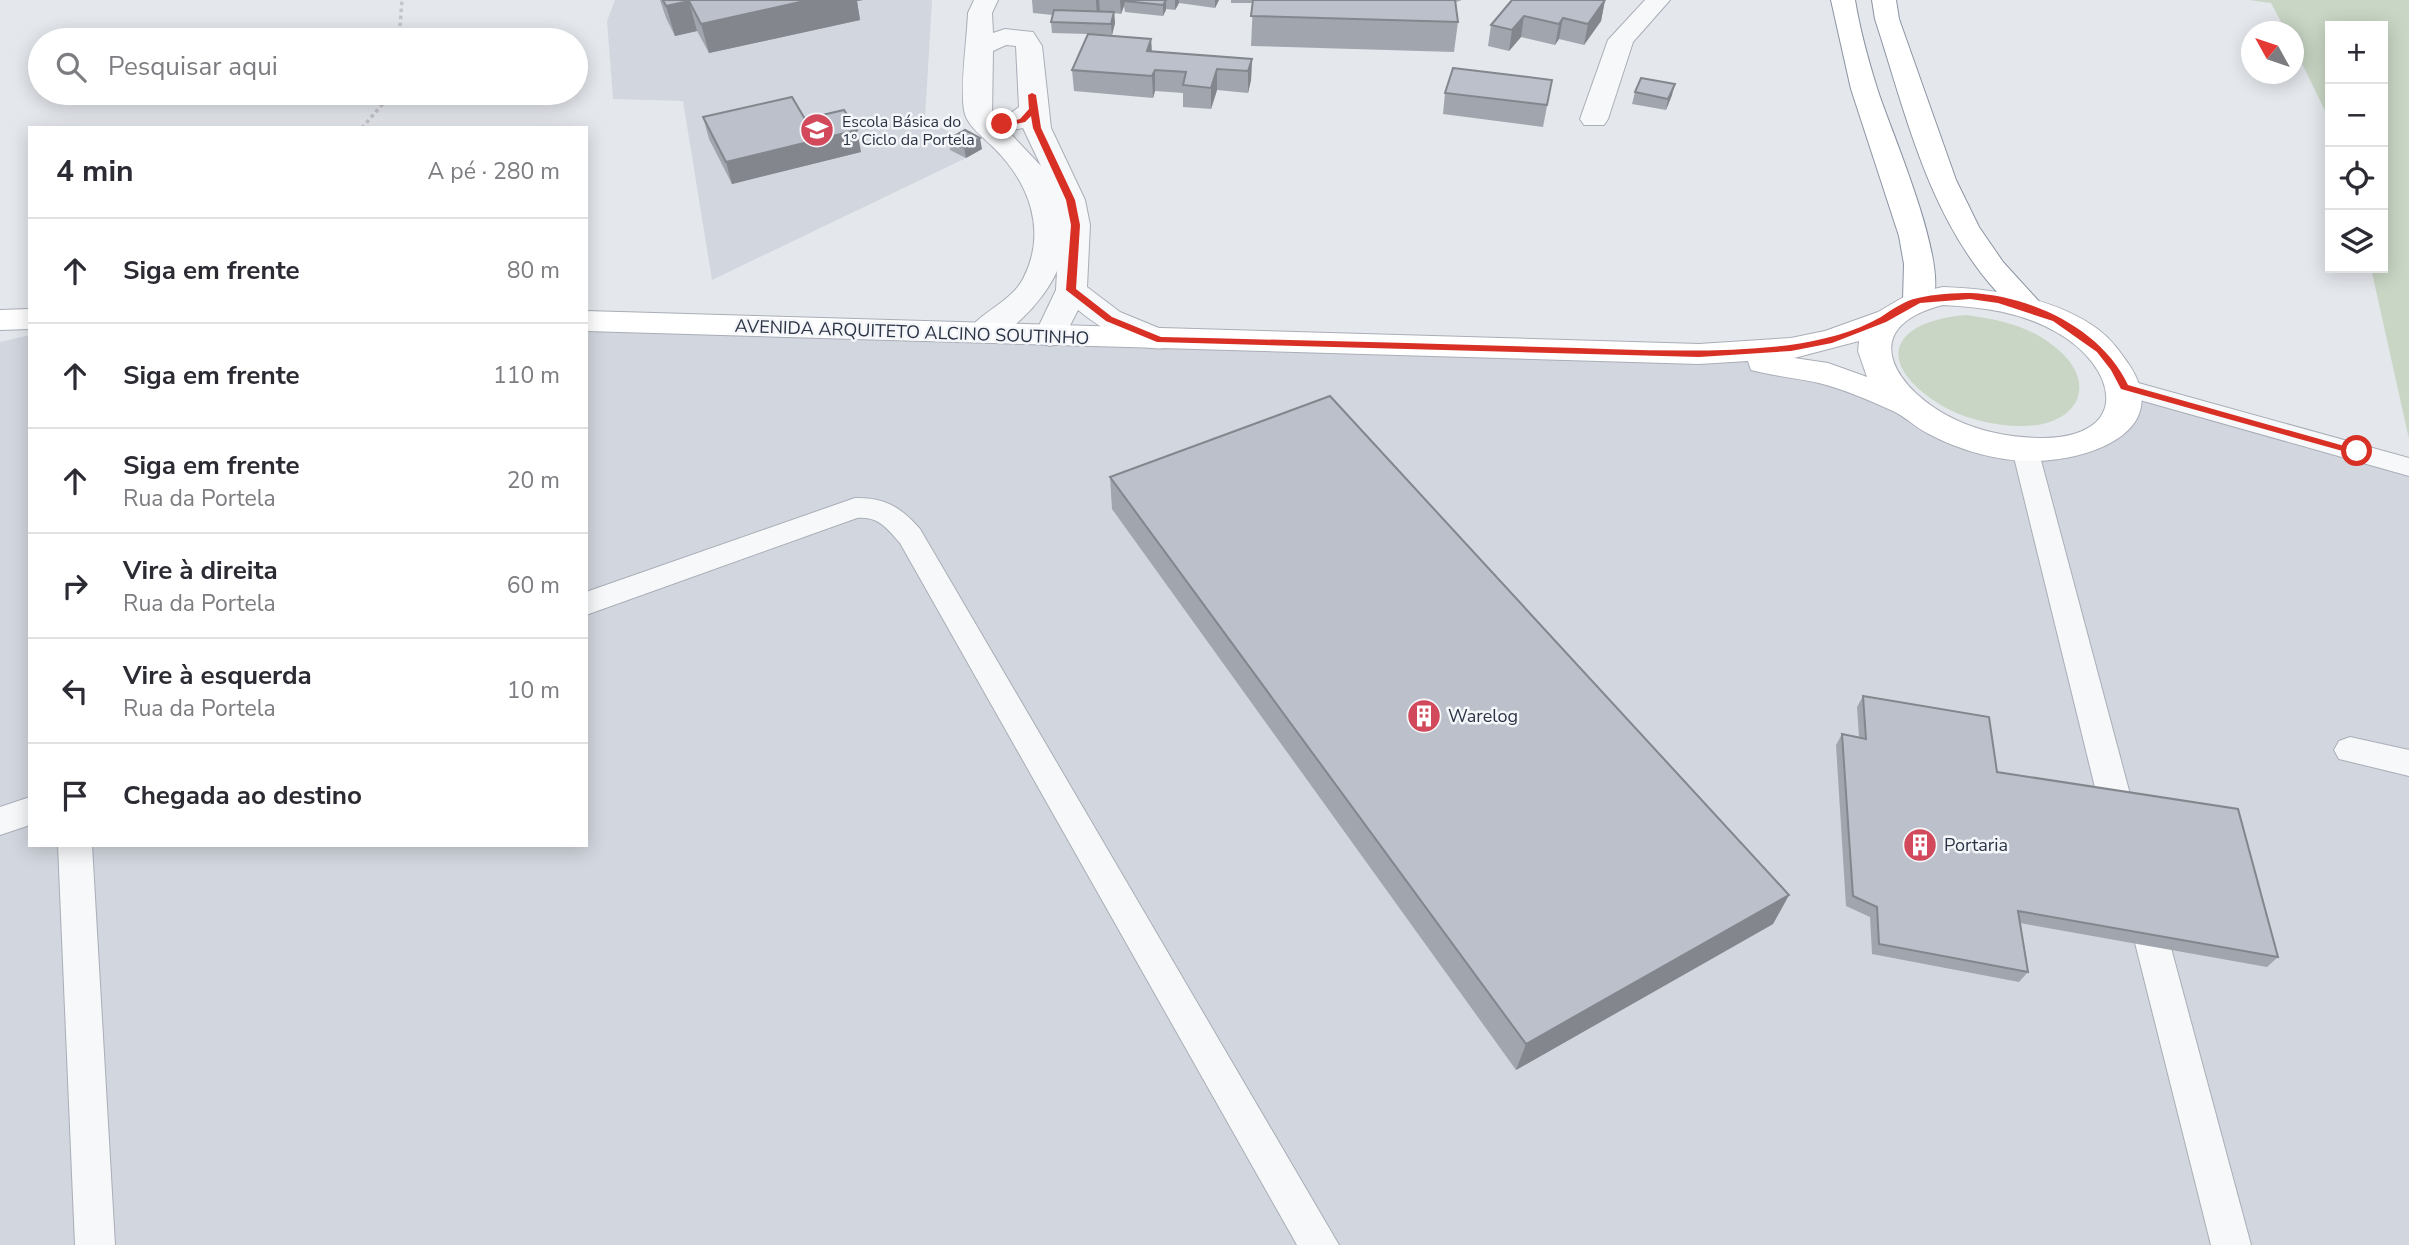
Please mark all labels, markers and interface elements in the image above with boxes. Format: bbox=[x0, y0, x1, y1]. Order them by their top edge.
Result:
north arrow bbox=[2241, 21, 2304, 84]
map controls bbox=[2325, 21, 2388, 273]
button: + bbox=[2325, 21, 2388, 84]
search box bbox=[28, 28, 588, 105]
icon: search bbox=[52, 48, 90, 86]
text: Pesquisar aqui bbox=[108, 49, 278, 84]
button: − bbox=[2325, 84, 2388, 147]
route end bbox=[986, 108, 1017, 139]
school or university icon: Escola Básica do 1º Ciclo da Portela bbox=[798, 111, 836, 149]
place label: Escola Básica do 1º Ciclo da Portela bbox=[842, 111, 975, 151]
button: locate bbox=[2325, 147, 2388, 210]
text: 4 min bbox=[56, 151, 134, 192]
text: A pé · 280 m bbox=[428, 156, 560, 187]
button: layers bbox=[2325, 210, 2388, 273]
icon: ahead bbox=[56, 252, 94, 290]
text: Siga em frente bbox=[123, 253, 300, 288]
text: 80 m bbox=[507, 255, 560, 286]
street label: AVENIDA ARQUITETO ALCINO SOUTINHO bbox=[734, 314, 1090, 350]
icon: ahead bbox=[56, 357, 94, 395]
text: Siga em frente bbox=[123, 358, 300, 393]
text: 110 m bbox=[493, 360, 560, 391]
route start bbox=[2341, 435, 2372, 466]
text: Siga em frente bbox=[123, 448, 300, 483]
icon: ahead bbox=[56, 462, 94, 500]
text: 20 m bbox=[507, 465, 560, 496]
text: Rua da Portela bbox=[123, 483, 276, 514]
text: Vire à direita bbox=[123, 553, 278, 588]
icon: right bbox=[56, 567, 94, 605]
text: 60 m bbox=[507, 570, 560, 601]
text: Rua da Portela bbox=[123, 588, 276, 619]
text: Vire à esquerda bbox=[123, 658, 312, 693]
icon: left bbox=[56, 672, 94, 710]
text: 10 m bbox=[507, 675, 560, 706]
text: Rua da Portela bbox=[123, 693, 276, 724]
building icon: Warelog bbox=[1405, 697, 1443, 735]
place label: Warelog bbox=[1448, 704, 1518, 728]
icon: arrive bbox=[56, 777, 94, 815]
text: Chegada ao destino bbox=[123, 778, 362, 813]
building icon: Portaria bbox=[1901, 826, 1939, 864]
place label: Portaria bbox=[1944, 833, 2008, 857]

